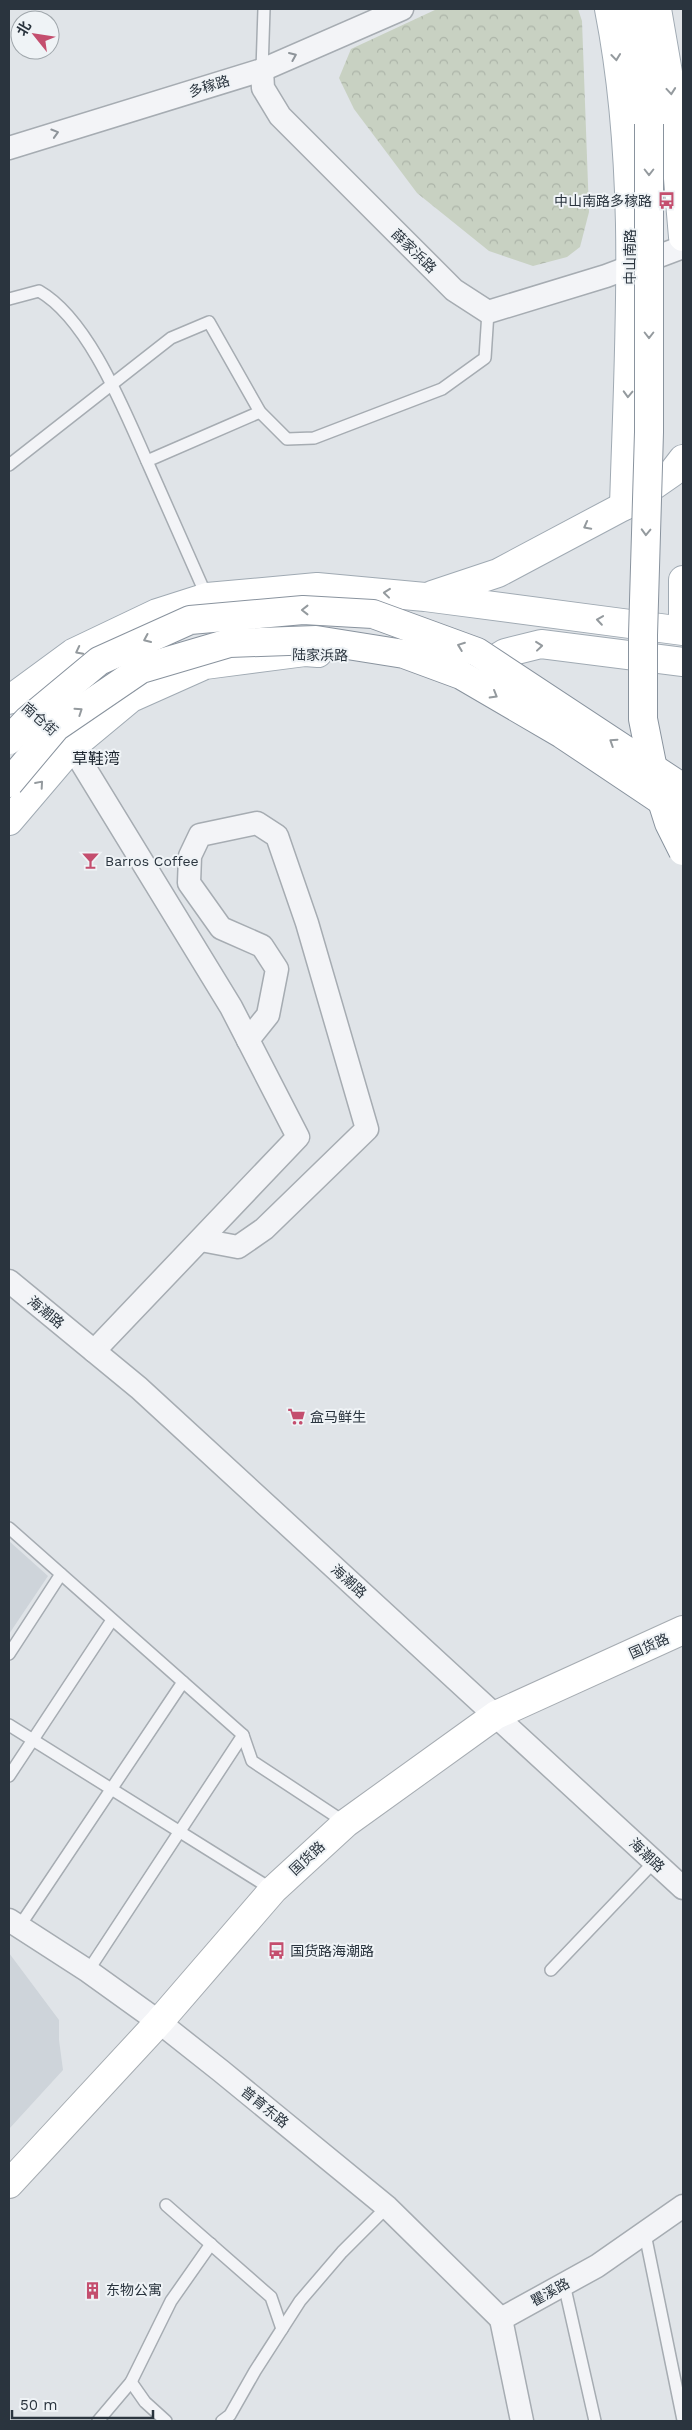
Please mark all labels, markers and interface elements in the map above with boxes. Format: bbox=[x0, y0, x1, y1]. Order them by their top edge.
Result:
north arrow bbox=[10, 10, 60, 60]
text: 北 bbox=[13, 18, 34, 39]
one-way arrow bbox=[288, 52, 297, 63]
one-way arrow bbox=[610, 53, 621, 61]
street label: 多稼路 bbox=[187, 72, 231, 100]
one-way arrow bbox=[665, 88, 676, 96]
one-way arrow bbox=[51, 129, 59, 139]
one-way arrow bbox=[644, 169, 654, 177]
bus stop icon: 中山南路多稼路 bbox=[656, 191, 676, 211]
place label: 中山南路多稼路 bbox=[554, 193, 652, 209]
street label: 薛家浜路 bbox=[388, 226, 440, 276]
street label: 中山南路 bbox=[622, 229, 638, 285]
one-way arrow bbox=[644, 332, 654, 339]
one-way arrow bbox=[622, 390, 633, 398]
one-way arrow bbox=[583, 520, 592, 530]
one-way arrow bbox=[641, 529, 651, 537]
one-way arrow bbox=[383, 588, 391, 599]
one-way arrow bbox=[300, 605, 308, 615]
one-way arrow bbox=[596, 615, 604, 626]
one-way arrow bbox=[143, 633, 152, 644]
one-way arrow bbox=[535, 641, 543, 652]
one-way arrow bbox=[458, 642, 466, 652]
one-way arrow bbox=[75, 645, 84, 655]
street label: 陆家浜路 bbox=[292, 647, 348, 663]
one-way arrow bbox=[489, 689, 498, 699]
street label: 南仓街 bbox=[19, 699, 61, 739]
one-way arrow bbox=[73, 708, 83, 717]
one-way arrow bbox=[610, 738, 619, 748]
district label: 草鞋湾 bbox=[72, 749, 120, 768]
one-way arrow bbox=[35, 780, 44, 789]
bar icon: Barros Coffee bbox=[81, 851, 101, 871]
place label: Barros Coffee bbox=[105, 853, 199, 869]
street label: 海潮路 bbox=[25, 1293, 67, 1331]
supermarket icon: 盒马鲜生 bbox=[286, 1407, 306, 1427]
place label: 盒马鲜生 bbox=[310, 1409, 366, 1425]
street label: 海潮路 bbox=[328, 1561, 370, 1601]
street label: 国货路 bbox=[627, 1630, 671, 1662]
street label: 海潮路 bbox=[626, 1835, 668, 1875]
street label: 国货路 bbox=[286, 1838, 328, 1878]
bus stop icon: 国货路海潮路 bbox=[266, 1941, 286, 1961]
place label: 国货路海潮路 bbox=[290, 1943, 374, 1959]
street label: 普育东路 bbox=[238, 2083, 292, 2131]
street label: 瞿溪路 bbox=[528, 2275, 572, 2309]
building icon: 东物公寓 bbox=[82, 2280, 102, 2300]
place label: 东物公寓 bbox=[106, 2282, 162, 2298]
scale bar bbox=[12, 2388, 154, 2420]
text: 50 m bbox=[20, 2396, 57, 2414]

